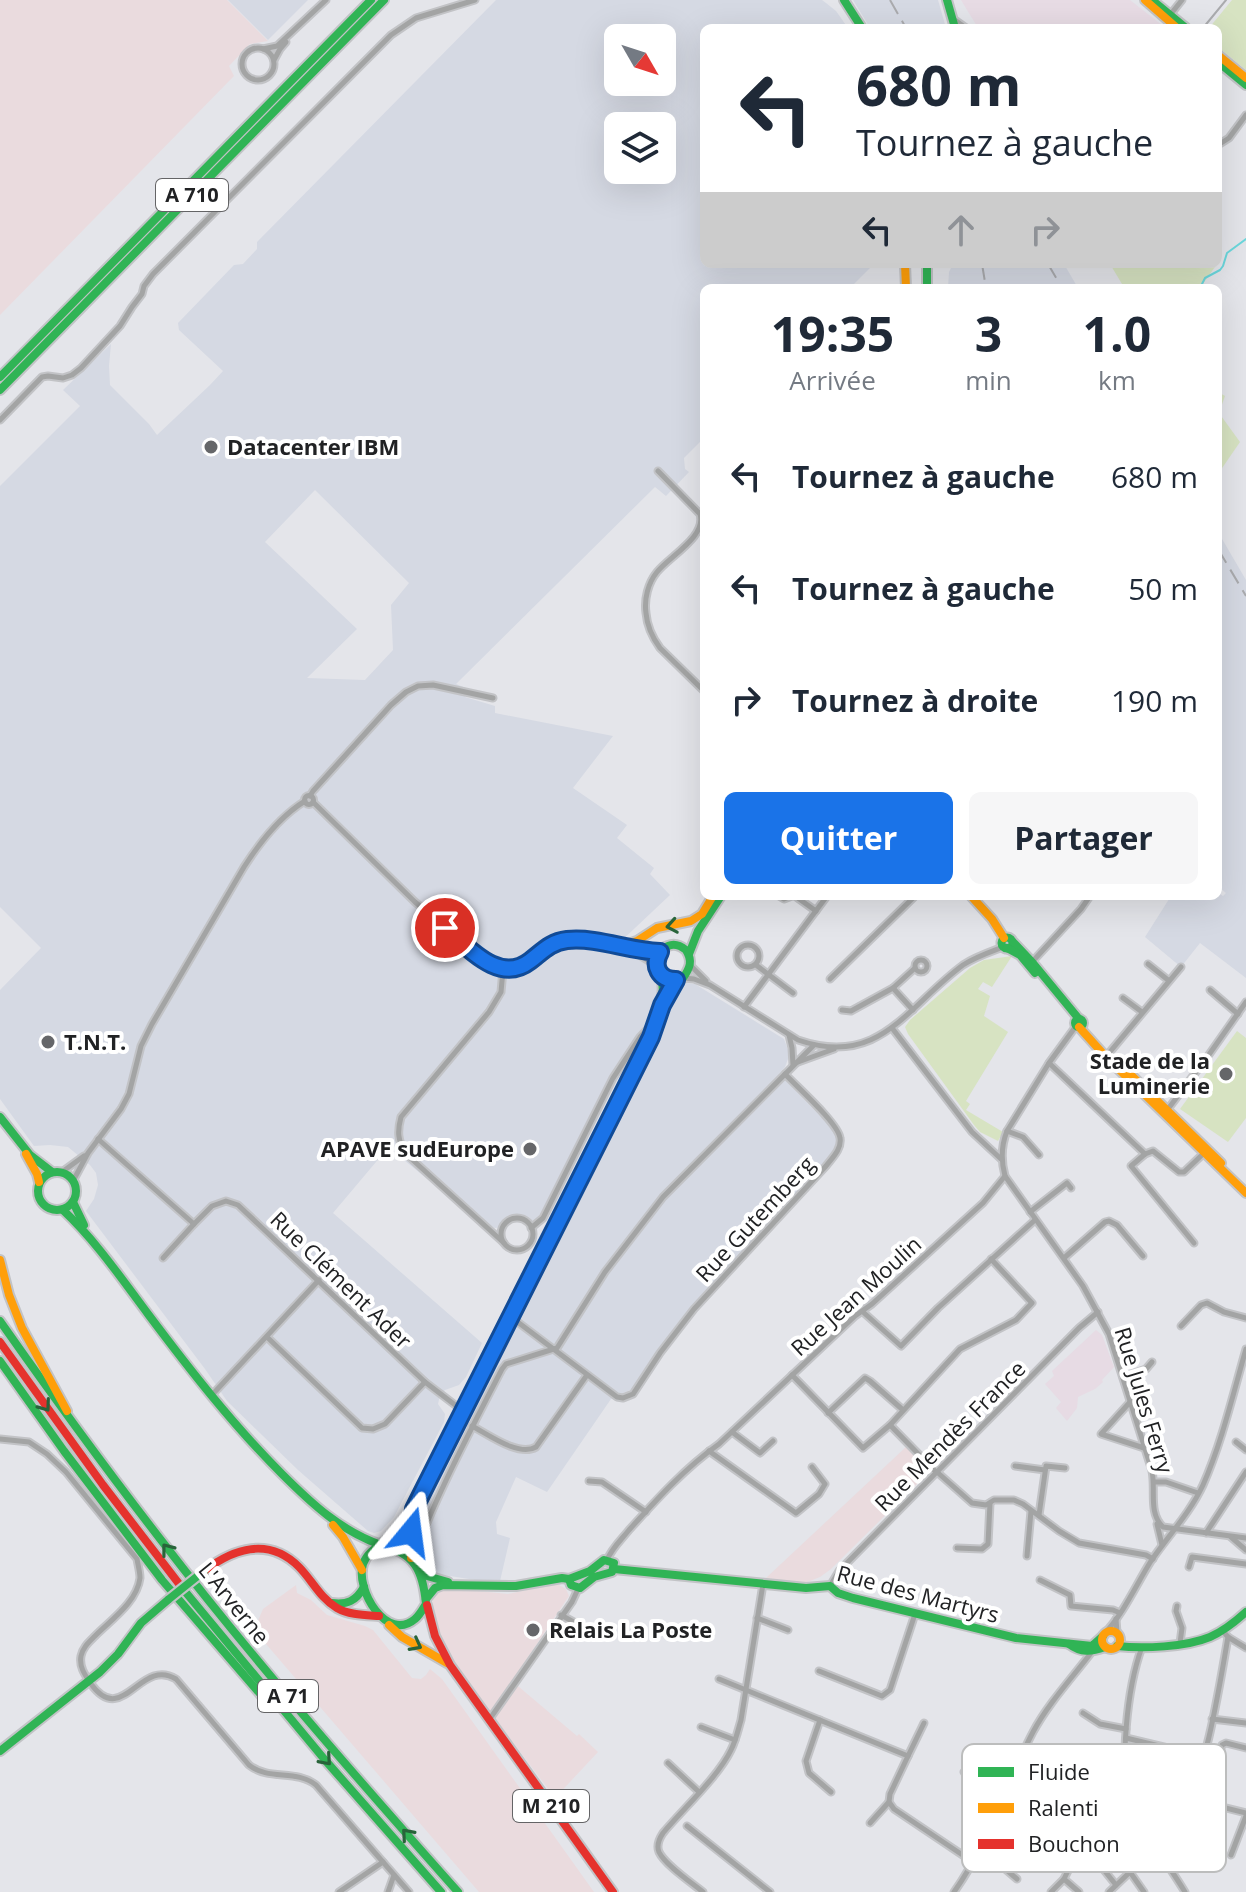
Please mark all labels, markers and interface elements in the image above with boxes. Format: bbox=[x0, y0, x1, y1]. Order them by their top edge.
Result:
north arrow bbox=[604, 24, 676, 96]
map controls bbox=[604, 24, 676, 184]
text: 680 m bbox=[856, 46, 1022, 122]
icon: left bbox=[724, 56, 828, 160]
button: layers bbox=[604, 112, 676, 184]
text: Tournez à gauche bbox=[856, 118, 1153, 167]
road number: A 710 bbox=[156, 179, 228, 211]
icon: left bbox=[855, 208, 899, 252]
icon: ahead bbox=[939, 208, 983, 252]
icon: right bbox=[1023, 208, 1067, 252]
text: 19:35 bbox=[771, 301, 894, 366]
text: 3 bbox=[975, 301, 1002, 366]
text: 1.0 bbox=[1083, 301, 1151, 366]
text: Arrivée bbox=[789, 362, 876, 398]
text: min bbox=[965, 362, 1012, 398]
text: km bbox=[1098, 362, 1136, 398]
place label: Datacenter IBM bbox=[227, 431, 399, 461]
marker: Datacenter IBM bbox=[202, 438, 220, 456]
icon: left bbox=[724, 454, 768, 498]
text: Tournez à gauche bbox=[792, 456, 1055, 497]
text: 680 m bbox=[1111, 456, 1198, 497]
icon: left bbox=[724, 566, 768, 610]
text: Tournez à gauche bbox=[792, 568, 1055, 609]
text: 50 m bbox=[1128, 568, 1198, 609]
icon: right bbox=[724, 678, 768, 722]
text: Tournez à droite bbox=[792, 680, 1038, 721]
text: 190 m bbox=[1111, 680, 1198, 721]
button: Quitter bbox=[724, 792, 953, 884]
button: Partager bbox=[969, 792, 1198, 884]
pin bbox=[411, 894, 479, 962]
icon: arrive bbox=[423, 906, 467, 950]
one-way arrow bbox=[665, 916, 679, 933]
place label: T.N.T. bbox=[64, 1026, 126, 1056]
marker: T.N.T. bbox=[39, 1033, 57, 1051]
place label: Stade de la Luminerie bbox=[1090, 1045, 1210, 1100]
marker: Stade de la Luminerie bbox=[1217, 1065, 1235, 1083]
place label: APAVE sudEurope bbox=[321, 1133, 514, 1163]
marker: APAVE sudEurope bbox=[521, 1140, 539, 1158]
street label: Rue Gutemberg bbox=[688, 1149, 820, 1288]
street label: Rue Clément Ader bbox=[265, 1204, 419, 1354]
street label: Rue Jean Moulin bbox=[784, 1229, 927, 1362]
street label: Rue Jules Ferry bbox=[1108, 1323, 1182, 1477]
street label: Rue Mendès France bbox=[867, 1353, 1031, 1517]
one-way arrow bbox=[35, 1397, 50, 1411]
position arrow bbox=[369, 1490, 453, 1574]
one-way arrow bbox=[163, 1543, 177, 1558]
street label: L'Arverne bbox=[192, 1555, 277, 1650]
street label: Rue des Martyrs bbox=[834, 1557, 1003, 1629]
place label: Relais La Poste bbox=[549, 1614, 712, 1644]
marker: Relais La Poste bbox=[524, 1621, 542, 1639]
one-way arrow bbox=[408, 1635, 422, 1650]
road number: A 71 bbox=[258, 1680, 318, 1712]
legend bbox=[962, 1744, 1226, 1872]
one-way arrow bbox=[316, 1751, 331, 1766]
text: Fluide bbox=[1028, 1756, 1090, 1786]
road number: M 210 bbox=[513, 1790, 589, 1822]
text: Ralenti bbox=[1028, 1792, 1099, 1822]
one-way arrow bbox=[402, 1828, 416, 1843]
text: Bouchon bbox=[1028, 1828, 1120, 1858]

